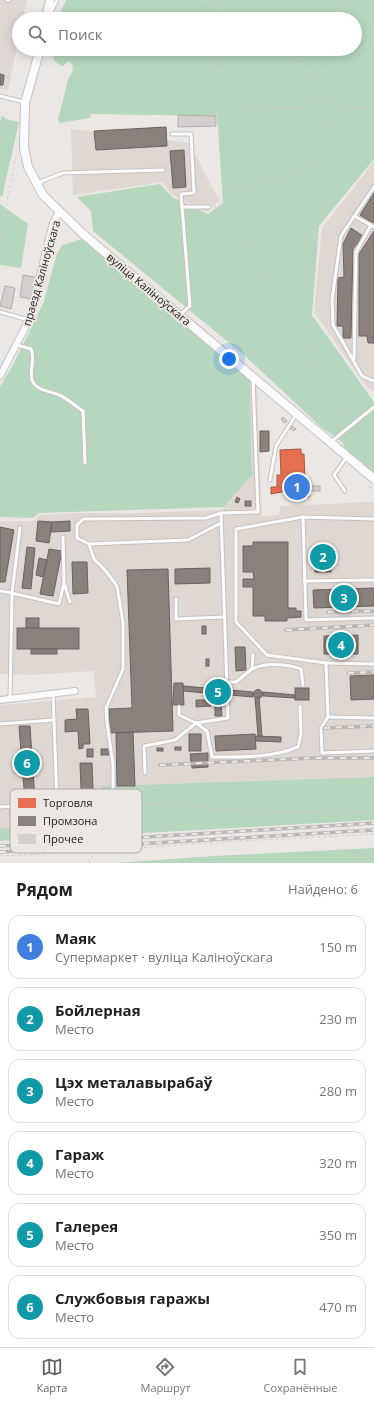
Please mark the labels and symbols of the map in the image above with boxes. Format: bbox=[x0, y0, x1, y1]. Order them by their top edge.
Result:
street label: праезд Каліноўскага bbox=[19, 218, 63, 328]
street label: вуліца Каліноўскага bbox=[104, 249, 194, 329]
your location bbox=[219, 349, 239, 369]
pin: 1 bbox=[284, 472, 310, 502]
pin: 2 bbox=[310, 542, 336, 572]
pin: 3 bbox=[331, 583, 357, 613]
pin: 4 bbox=[328, 630, 354, 660]
pin: 5 bbox=[205, 677, 231, 707]
pin: 6 bbox=[14, 748, 40, 778]
legend bbox=[10, 789, 142, 853]
text: Торговля bbox=[43, 795, 92, 810]
text: Промзона bbox=[43, 813, 97, 828]
text: Прочее bbox=[43, 831, 83, 846]

